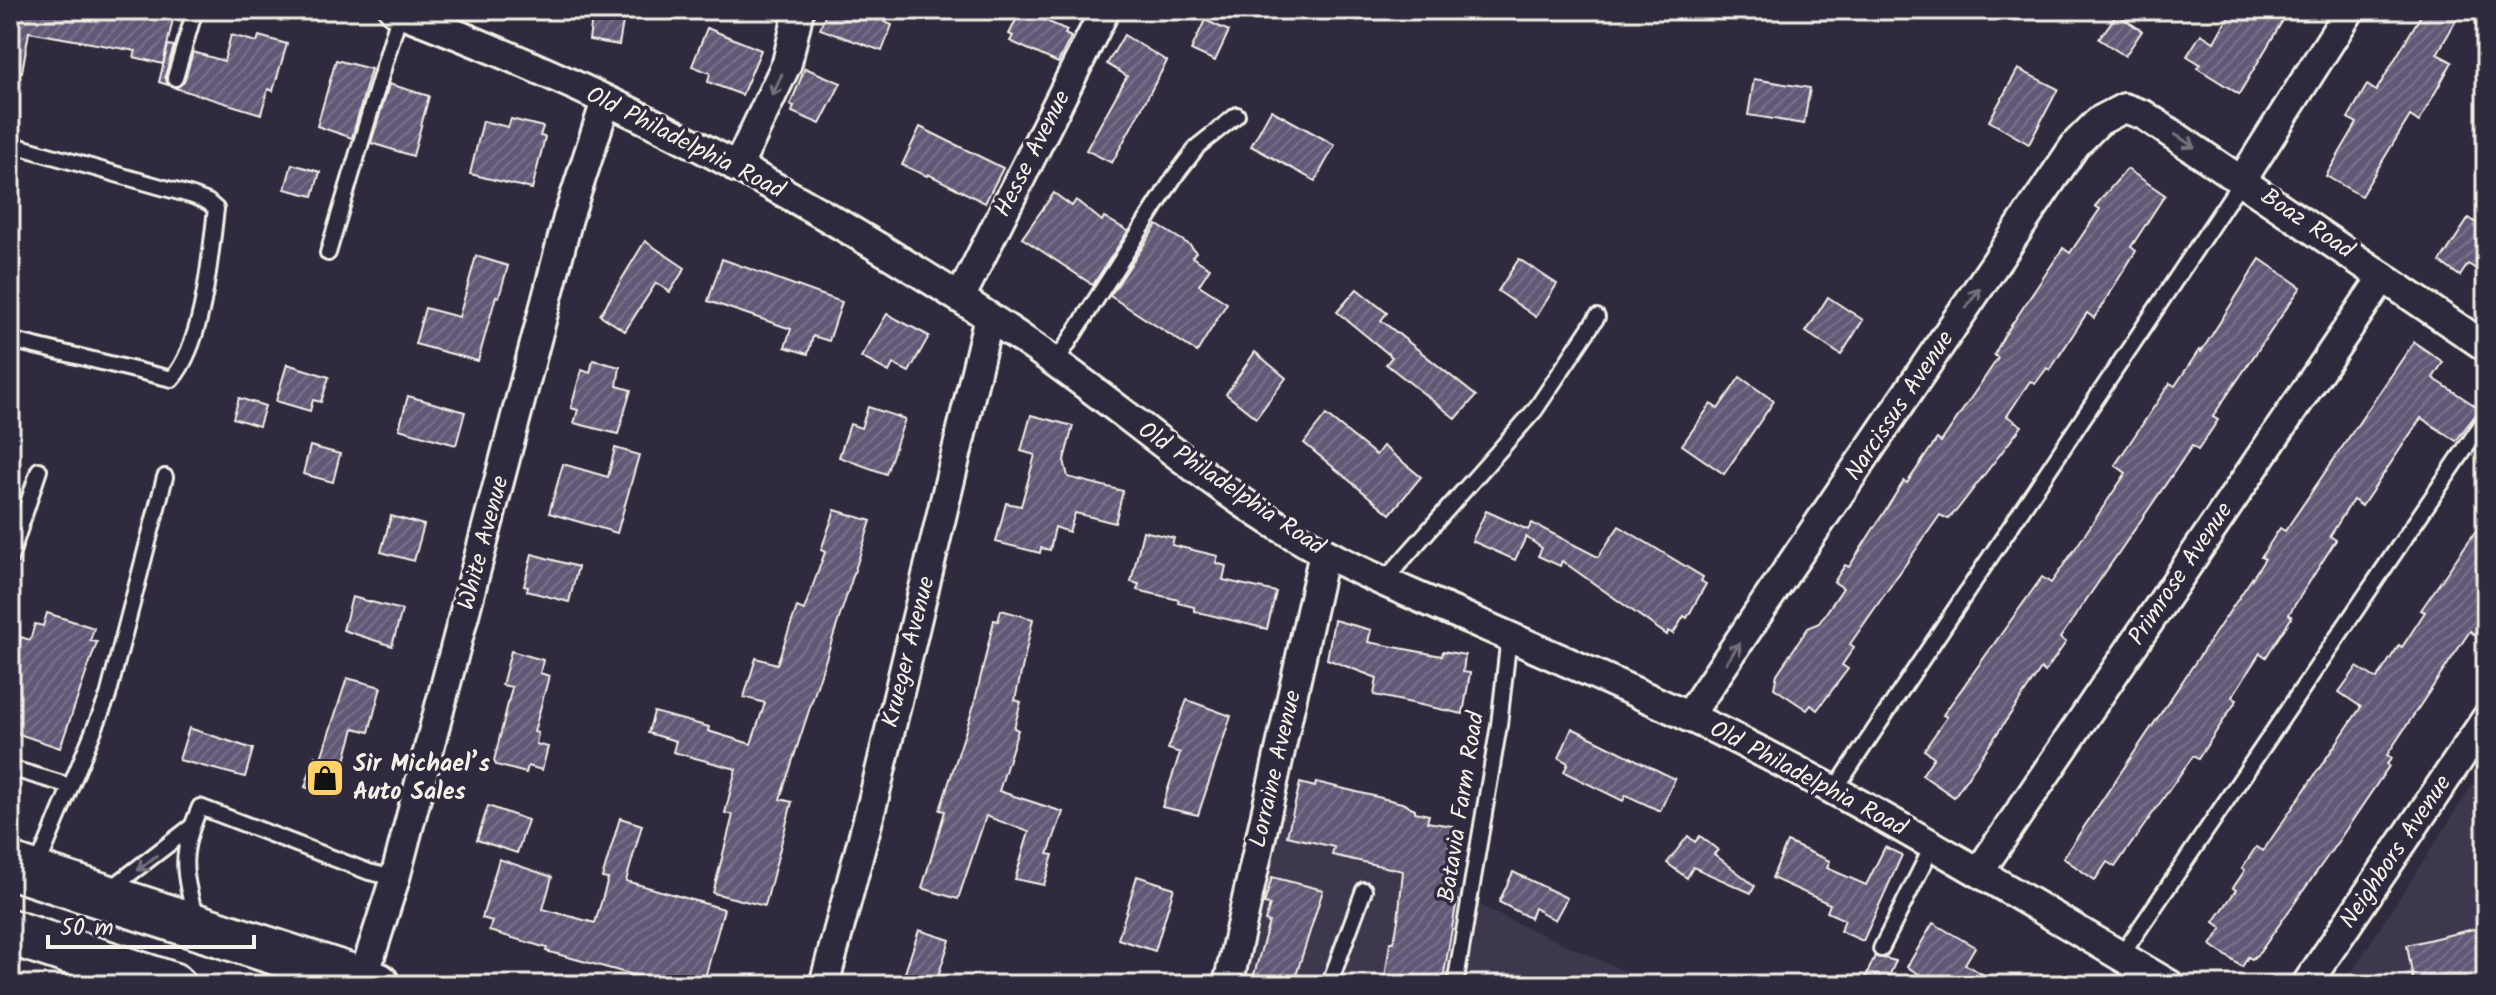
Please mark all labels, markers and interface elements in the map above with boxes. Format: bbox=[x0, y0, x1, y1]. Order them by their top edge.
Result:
one-way arrow bbox=[769, 72, 784, 96]
street label: Old Philadelphia Road bbox=[579, 76, 792, 210]
street label: Hesse Avenue bbox=[984, 83, 1082, 225]
one-way arrow bbox=[2173, 134, 2196, 150]
street label: Boaz Road bbox=[2252, 178, 2363, 270]
one-way arrow bbox=[1965, 288, 1981, 310]
street label: Narcissus Avenue bbox=[1835, 323, 1965, 489]
street label: Old Philadelphia Road bbox=[1129, 412, 1333, 567]
street label: White Avenue bbox=[447, 471, 521, 615]
street label: Primrose Avenue bbox=[2118, 494, 2244, 654]
street label: Krueger Avenue bbox=[871, 572, 947, 732]
one-way arrow bbox=[1725, 642, 1741, 664]
street label: Lorraine Avenue bbox=[1239, 686, 1313, 852]
street label: Batavia Farm Road bbox=[1428, 708, 1496, 905]
street label: Old Philadelphia Road bbox=[1702, 710, 1915, 848]
place label: Sir Michael’s Auto Sales bbox=[353, 745, 490, 812]
shop icon: Sir Michael’s Auto Sales bbox=[304, 757, 346, 799]
street label: Neighbors Avenue bbox=[2330, 767, 2462, 937]
one-way arrow bbox=[137, 854, 158, 872]
scale bar bbox=[48, 899, 254, 949]
text: 50 m bbox=[60, 909, 114, 948]

